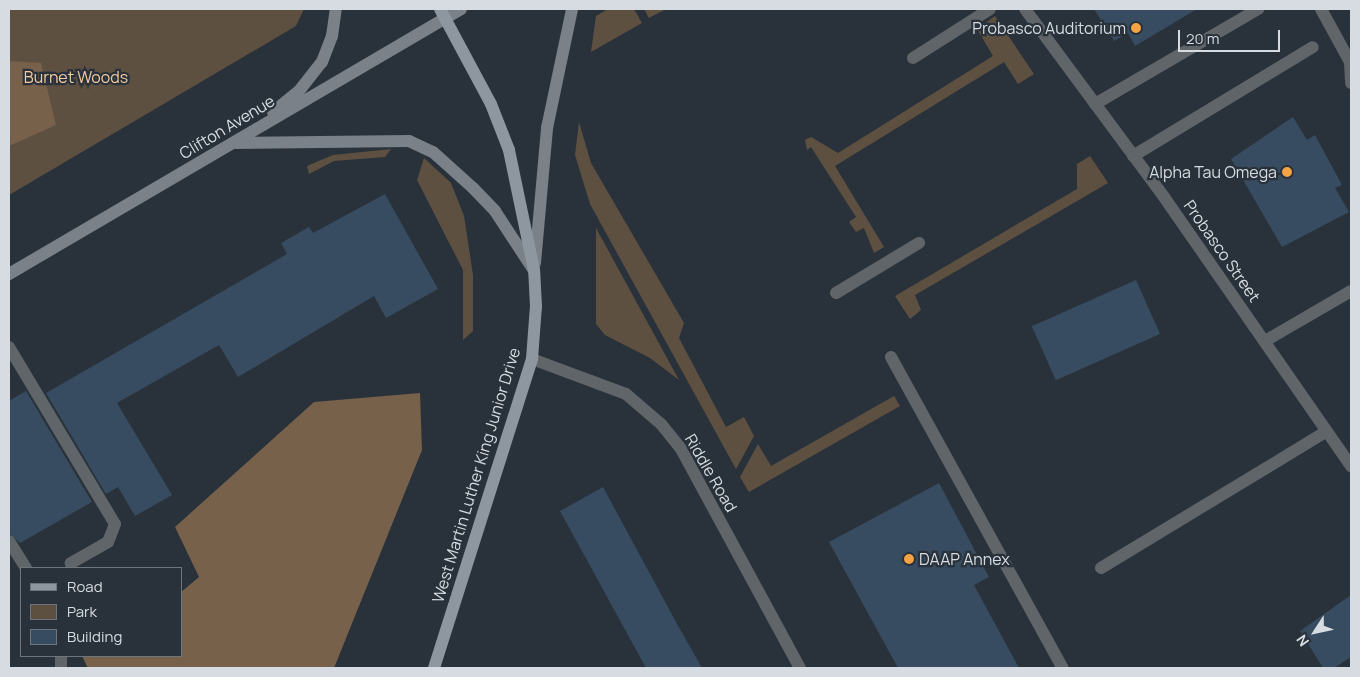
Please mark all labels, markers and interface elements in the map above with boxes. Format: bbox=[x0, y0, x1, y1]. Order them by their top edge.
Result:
place label: Probasco Auditorium bbox=[972, 18, 1126, 38]
scale bar bbox=[1180, 20, 1282, 52]
marker: Probasco Auditorium bbox=[1130, 22, 1142, 34]
text: 20 m bbox=[1186, 28, 1219, 49]
park label: Burnet Woods bbox=[24, 67, 128, 87]
street label: Clifton Avenue bbox=[176, 91, 278, 163]
place label: Alpha Tau Omega bbox=[1149, 162, 1277, 182]
marker: Alpha Tau Omega bbox=[1281, 166, 1293, 178]
street label: Probasco Street bbox=[1180, 196, 1264, 306]
street label: West Martin Luther King Junior Drive bbox=[428, 345, 524, 605]
street label: Riddle Road bbox=[681, 431, 741, 515]
place label: DAAP Annex bbox=[919, 549, 1010, 569]
marker: DAAP Annex bbox=[903, 553, 915, 565]
legend bbox=[20, 567, 182, 657]
text: Road bbox=[67, 576, 103, 597]
text: Park bbox=[67, 601, 97, 622]
north arrow bbox=[1290, 607, 1340, 657]
text: Building bbox=[67, 626, 122, 647]
text: N bbox=[1292, 631, 1313, 650]

